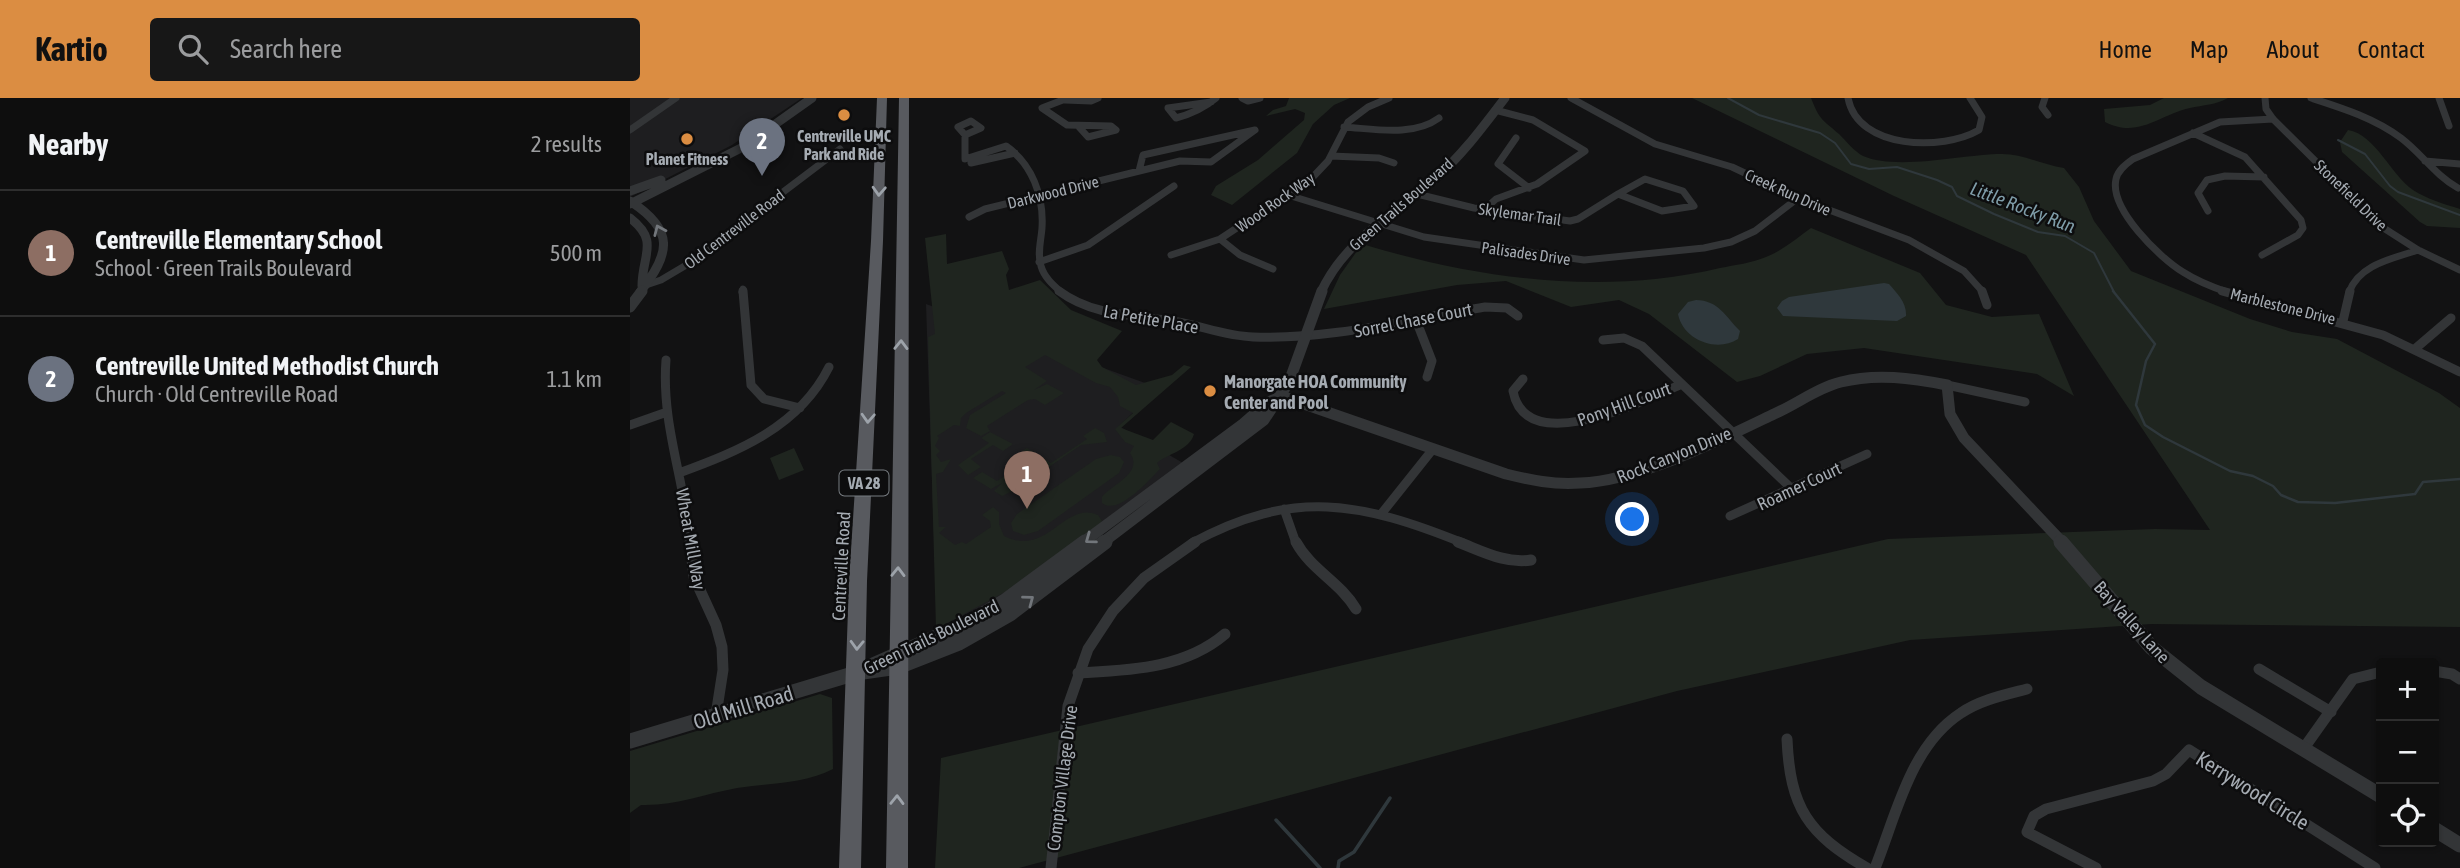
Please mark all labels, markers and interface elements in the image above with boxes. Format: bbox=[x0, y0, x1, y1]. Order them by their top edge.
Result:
search box bbox=[150, 18, 640, 81]
text: Kartio bbox=[35, 30, 108, 68]
icon: search bbox=[174, 30, 212, 68]
text: Search here bbox=[230, 34, 342, 64]
text: Home bbox=[2098, 36, 2152, 63]
text: Map bbox=[2190, 36, 2228, 63]
text: About bbox=[2266, 36, 2319, 63]
text: Contact bbox=[2357, 36, 2425, 63]
marker: Centreville UMC Park and Ride bbox=[836, 107, 852, 123]
pin: 2 bbox=[739, 118, 785, 176]
text: Nearby bbox=[28, 127, 108, 161]
place label: Centreville UMC Park and Ride bbox=[797, 127, 892, 163]
text: 2 results bbox=[531, 131, 602, 157]
marker: Planet Fitness bbox=[679, 131, 695, 147]
place label: Planet Fitness bbox=[646, 150, 729, 168]
street label: Green Trails Boulevard bbox=[1345, 154, 1457, 254]
street label: Stonefield Drive bbox=[2311, 156, 2391, 234]
street label: Creek Run Drive bbox=[1742, 165, 1834, 219]
street label: Wood Rock Way bbox=[1232, 168, 1319, 237]
street label: Darkwood Drive bbox=[1005, 172, 1101, 212]
water label: Little Rocky Run bbox=[1967, 177, 2079, 237]
one-way arrow bbox=[872, 185, 887, 196]
street label: Old Centreville Road bbox=[680, 186, 788, 272]
street label: Skylemar Trail bbox=[1477, 199, 1563, 230]
text: Centreville Elementary School bbox=[95, 225, 382, 255]
one-way arrow bbox=[653, 225, 667, 237]
street label: Palisades Drive bbox=[1480, 238, 1572, 268]
text: 1 bbox=[46, 240, 56, 266]
text: 500 m bbox=[550, 240, 602, 266]
text: School · Green Trails Boulevard bbox=[95, 255, 352, 281]
street label: Marblestone Drive bbox=[2229, 284, 2337, 328]
street label: Sorrel Chase Court bbox=[1352, 298, 1474, 342]
street label: La Petite Place bbox=[1102, 300, 1200, 338]
one-way arrow bbox=[893, 339, 909, 350]
text: Centreville United Methodist Church bbox=[95, 351, 439, 381]
text: 2 bbox=[46, 366, 56, 392]
text: 1.1 km bbox=[546, 366, 602, 392]
place label: Manorgate HOA Community Center and Pool bbox=[1224, 371, 1407, 413]
street label: Pony Hill Court bbox=[1574, 377, 1674, 431]
text: Church · Old Centreville Road bbox=[95, 381, 338, 407]
marker: Manorgate HOA Community Center and Pool bbox=[1202, 383, 1218, 399]
one-way arrow bbox=[860, 413, 875, 424]
street label: Rock Canyon Drive bbox=[1614, 422, 1734, 488]
pin: 1 bbox=[1004, 451, 1050, 509]
street label: Roamer Court bbox=[1754, 457, 1844, 515]
road number: VA 28 bbox=[840, 470, 888, 496]
street label: Wheat Mill Way bbox=[672, 487, 710, 591]
your location bbox=[1615, 502, 1649, 536]
street label: Centreville Road bbox=[828, 511, 854, 621]
one-way arrow bbox=[1085, 531, 1098, 544]
one-way arrow bbox=[890, 567, 906, 577]
street label: Bay Valley Lane bbox=[2090, 577, 2174, 667]
street label: Green Trails Boulevard bbox=[860, 595, 1002, 679]
one-way arrow bbox=[1021, 596, 1034, 608]
one-way arrow bbox=[849, 640, 864, 651]
map controls bbox=[2376, 658, 2439, 847]
button: + bbox=[2376, 658, 2439, 721]
street label: Old Mill Road bbox=[690, 680, 796, 734]
street label: Compton Village Drive bbox=[1043, 704, 1081, 852]
button: − bbox=[2376, 721, 2439, 784]
street label: Kerrywood Circle bbox=[2192, 746, 2314, 834]
button: locate bbox=[2376, 784, 2439, 847]
one-way arrow bbox=[889, 794, 905, 805]

